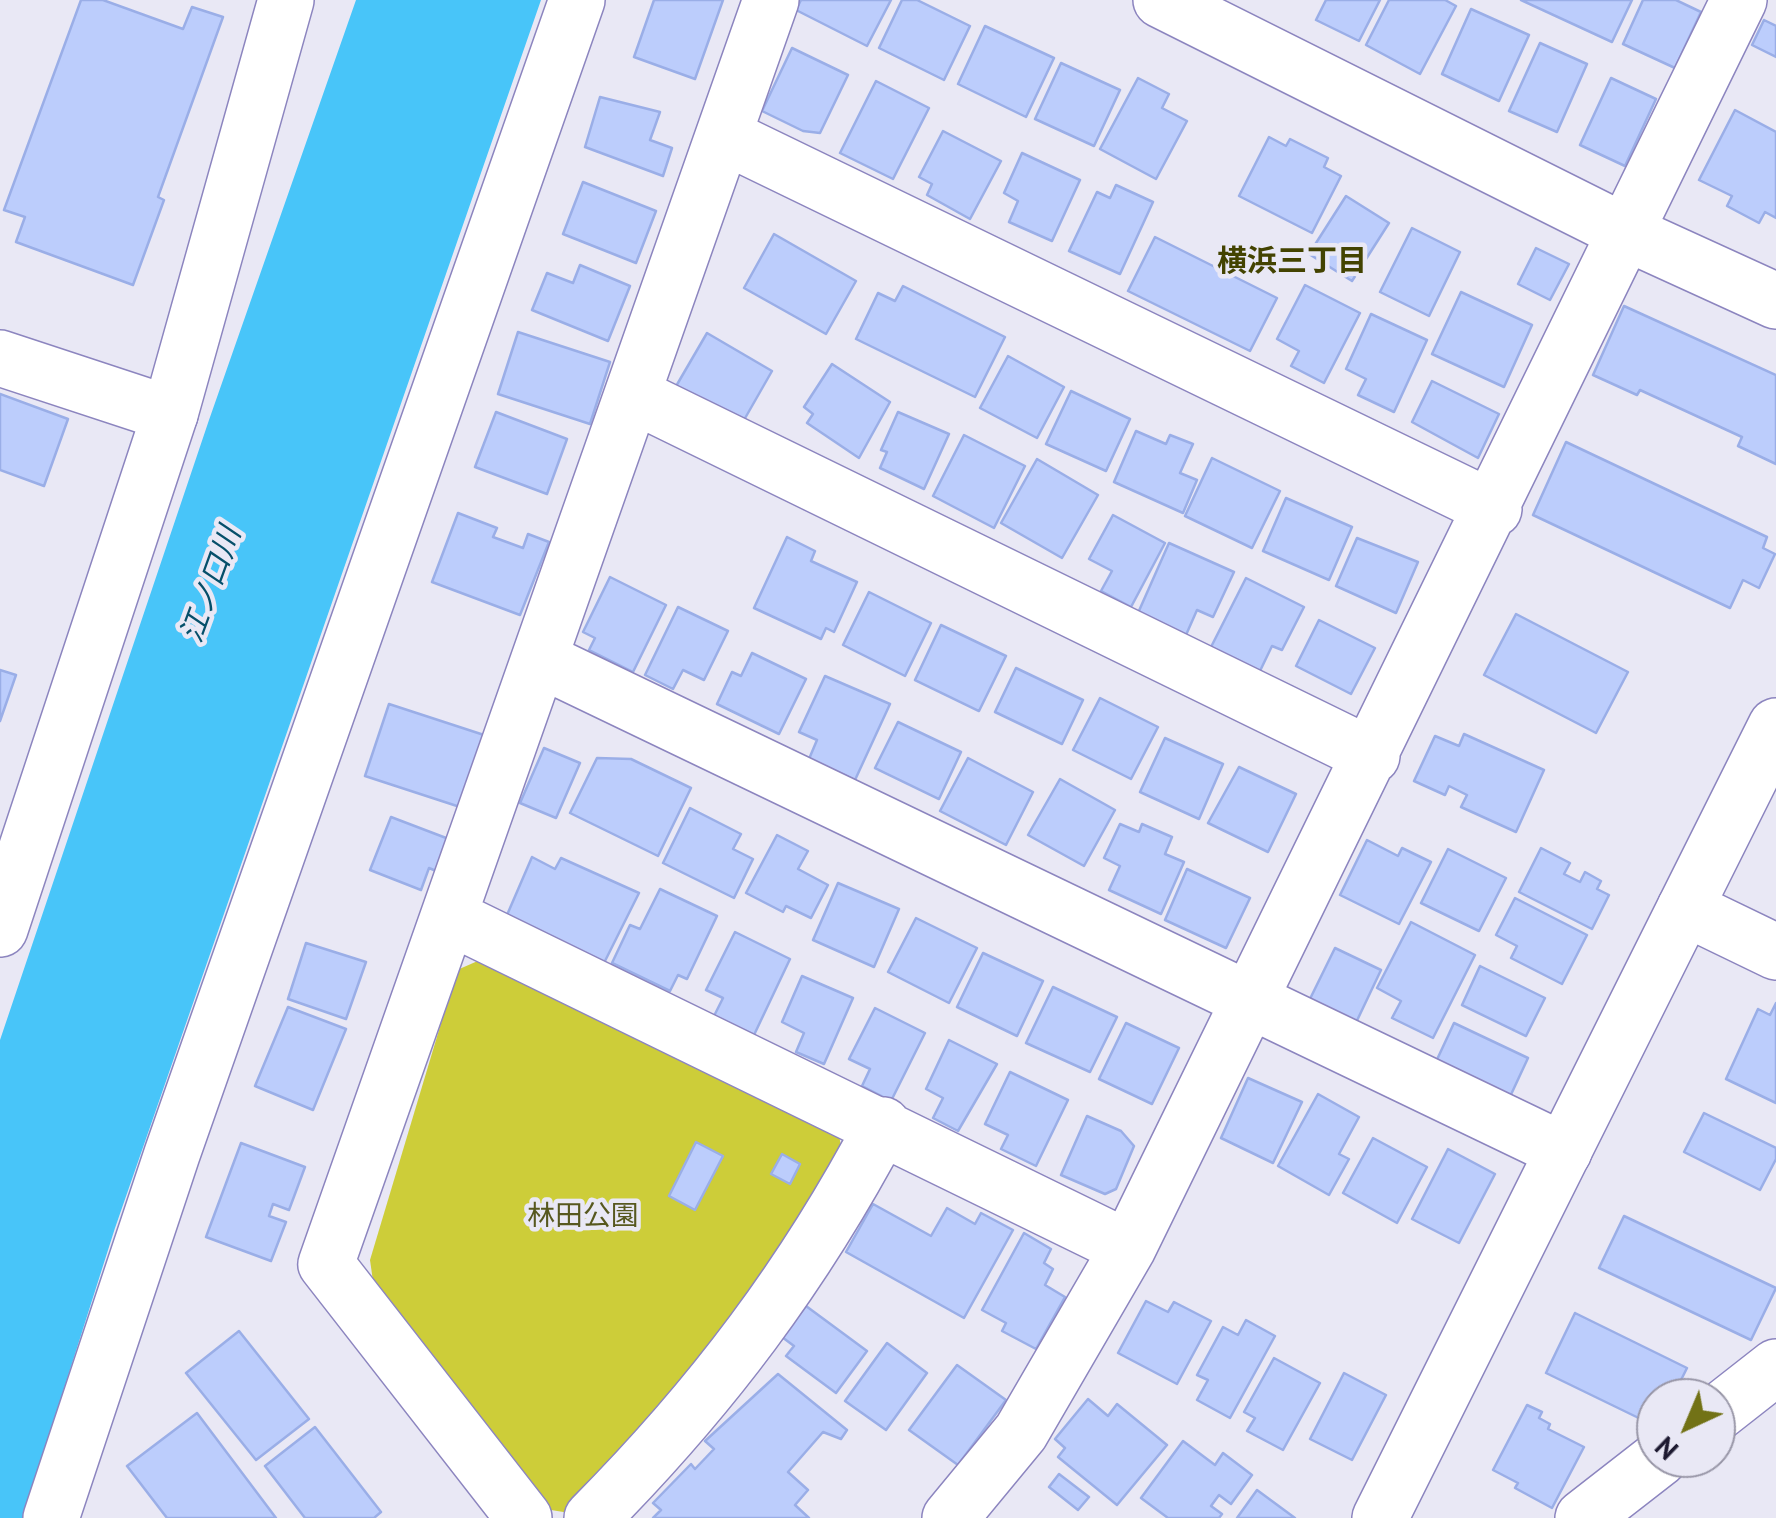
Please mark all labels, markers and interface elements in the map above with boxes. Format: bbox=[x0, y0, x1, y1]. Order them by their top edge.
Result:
district label: 横浜三丁目 bbox=[1217, 244, 1367, 280]
water label: 江ノ口川 bbox=[175, 522, 249, 648]
park label: 林田公園 bbox=[527, 1200, 639, 1234]
north arrow bbox=[1636, 1378, 1736, 1478]
text: N bbox=[1647, 1429, 1686, 1468]

